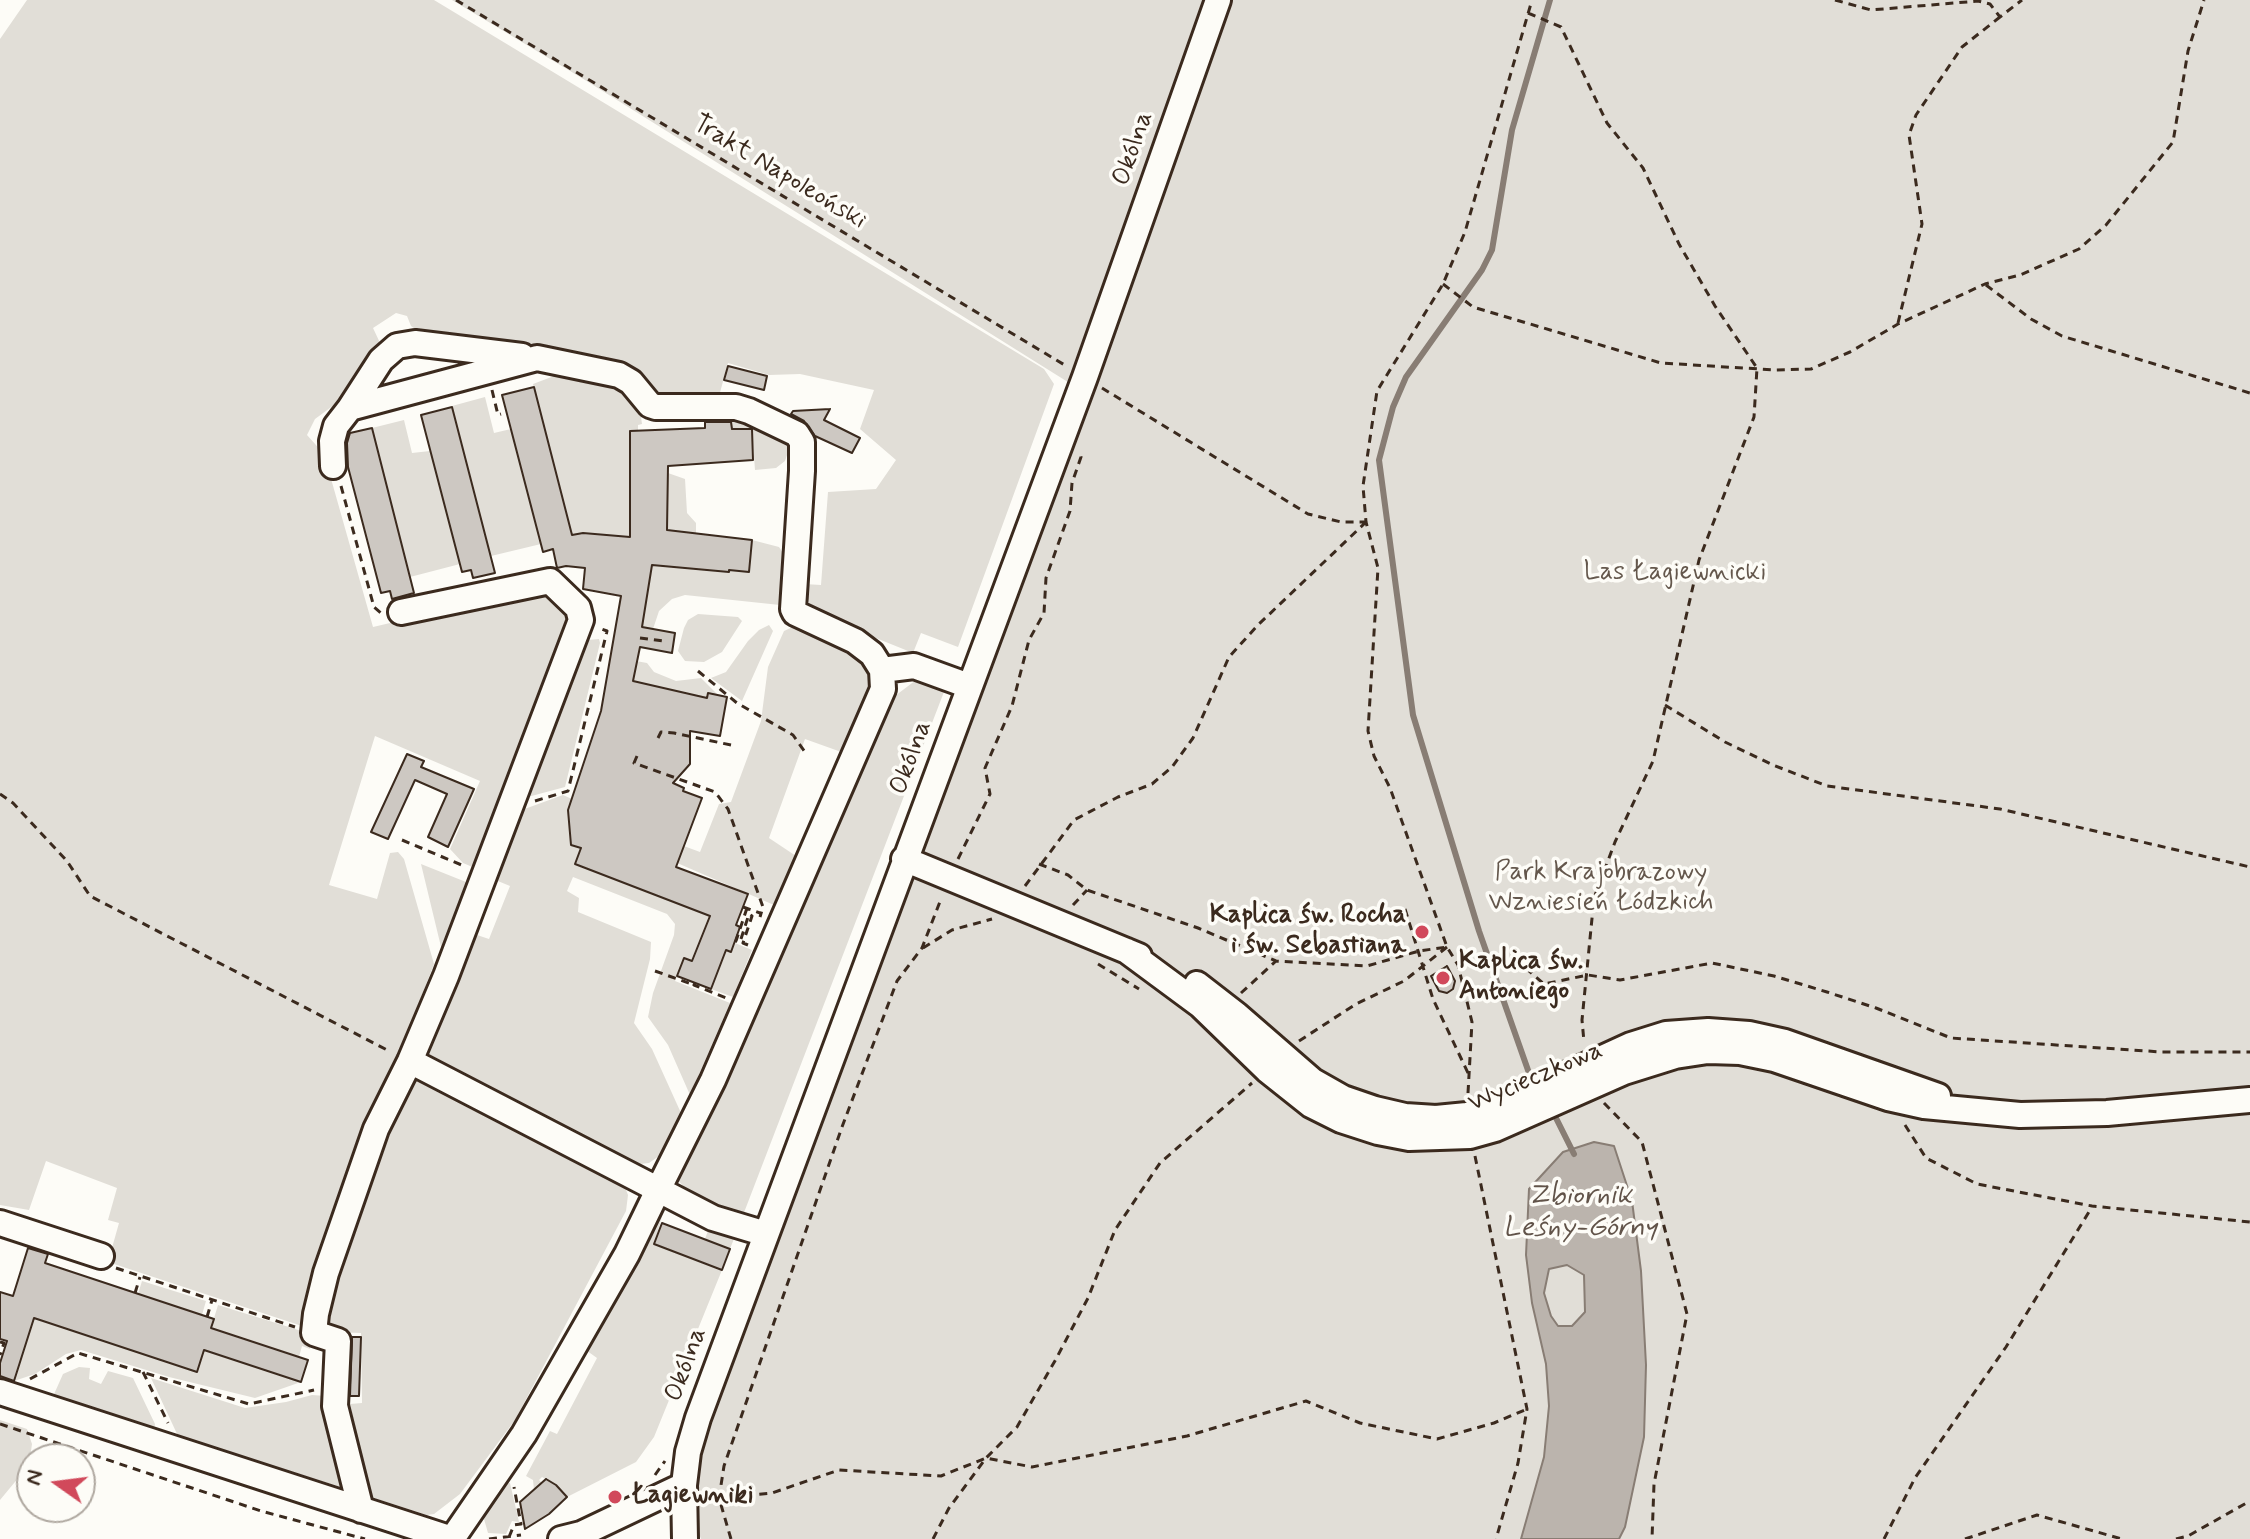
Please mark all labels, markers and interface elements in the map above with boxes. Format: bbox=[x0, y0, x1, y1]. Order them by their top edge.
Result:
street label: Okólna bbox=[1107, 108, 1161, 190]
street label: Trakt Napoleoński bbox=[686, 109, 872, 237]
park label: Las Łagiewnicki bbox=[1584, 558, 1766, 590]
street label: Okólna bbox=[884, 717, 940, 799]
park label: Park Krajobrazowy Wzniesień Łódzkich bbox=[1488, 858, 1714, 920]
place label: Kaplica św. Rocha i św. Sebastiana bbox=[1210, 901, 1406, 962]
marker: Kaplica św. Rocha i św. Sebastiana bbox=[1413, 923, 1431, 941]
place label: Kaplica św. Antoniego bbox=[1459, 947, 1583, 1008]
marker: Kaplica św. Antoniego bbox=[1434, 969, 1452, 987]
street label: Wycieczkowa bbox=[1464, 1036, 1608, 1120]
water label: Zbiornik Leśny-Górny bbox=[1503, 1180, 1657, 1246]
street label: Okólna bbox=[659, 1324, 715, 1406]
north arrow bbox=[16, 1443, 96, 1523]
text: N bbox=[19, 1467, 50, 1488]
place label: Łagiewniki bbox=[631, 1481, 753, 1513]
marker: Łagiewniki bbox=[606, 1488, 624, 1506]

